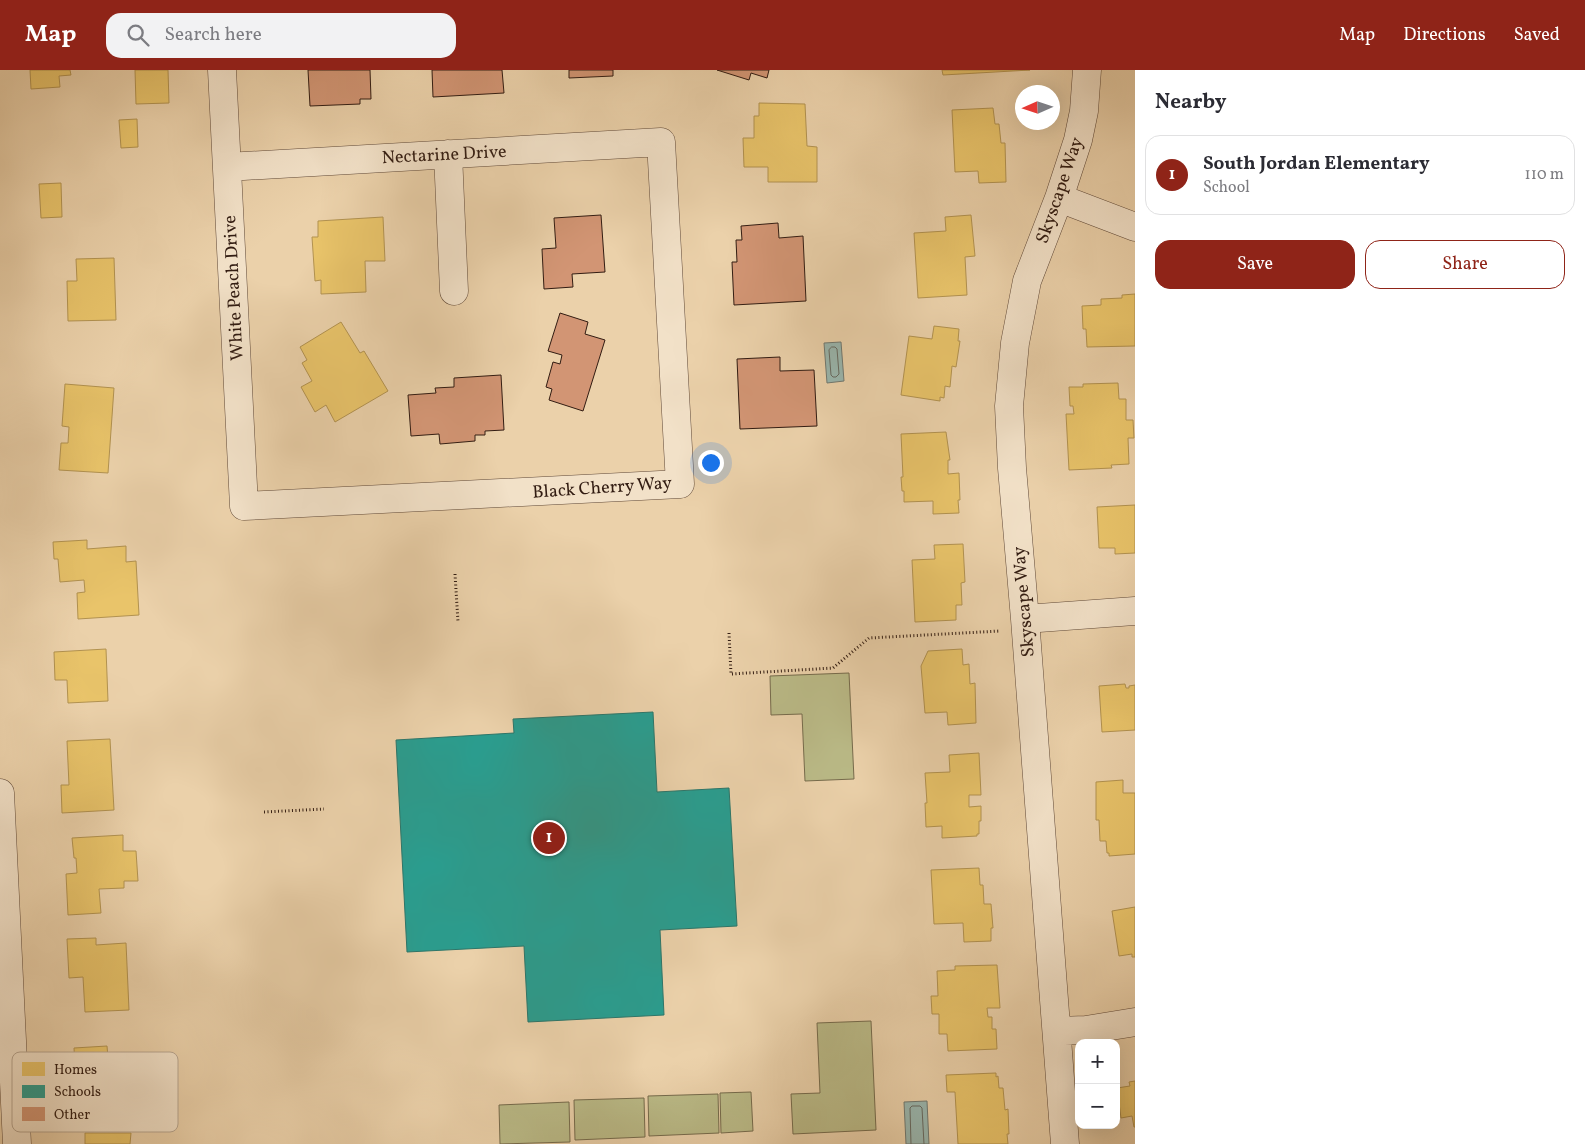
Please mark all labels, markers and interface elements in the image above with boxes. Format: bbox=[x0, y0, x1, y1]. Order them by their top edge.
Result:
search box bbox=[106, 13, 456, 58]
text: Map bbox=[25, 18, 76, 52]
icon: search bbox=[124, 21, 152, 49]
text: Search here bbox=[164, 22, 262, 48]
text: Map bbox=[1339, 23, 1375, 48]
text: Directions bbox=[1403, 23, 1486, 48]
text: Saved bbox=[1514, 23, 1560, 48]
north arrow bbox=[1015, 85, 1060, 130]
text: Nearby bbox=[1155, 88, 1226, 117]
street label: Skyscape Way bbox=[1031, 134, 1090, 247]
street label: Nectarine Drive bbox=[381, 140, 507, 171]
text: South Jordan Elementary bbox=[1203, 151, 1430, 177]
text: 1 bbox=[1169, 164, 1175, 186]
text: 110 m bbox=[1525, 164, 1564, 186]
text: School bbox=[1203, 177, 1250, 199]
street label: White Peach Drive bbox=[218, 214, 251, 361]
button: Save bbox=[1155, 240, 1355, 289]
button: Share bbox=[1365, 240, 1565, 289]
your location bbox=[698, 450, 724, 476]
street label: Black Cherry Way bbox=[531, 471, 673, 506]
street label: Skyscape Way bbox=[1007, 545, 1042, 658]
pin: 1 bbox=[533, 819, 565, 857]
map controls bbox=[1075, 1039, 1120, 1129]
button: + bbox=[1075, 1039, 1120, 1084]
legend bbox=[12, 1052, 178, 1132]
text: Homes bbox=[54, 1061, 97, 1080]
text: Schools bbox=[54, 1083, 101, 1102]
button: − bbox=[1075, 1084, 1120, 1129]
text: Other bbox=[54, 1106, 90, 1125]

